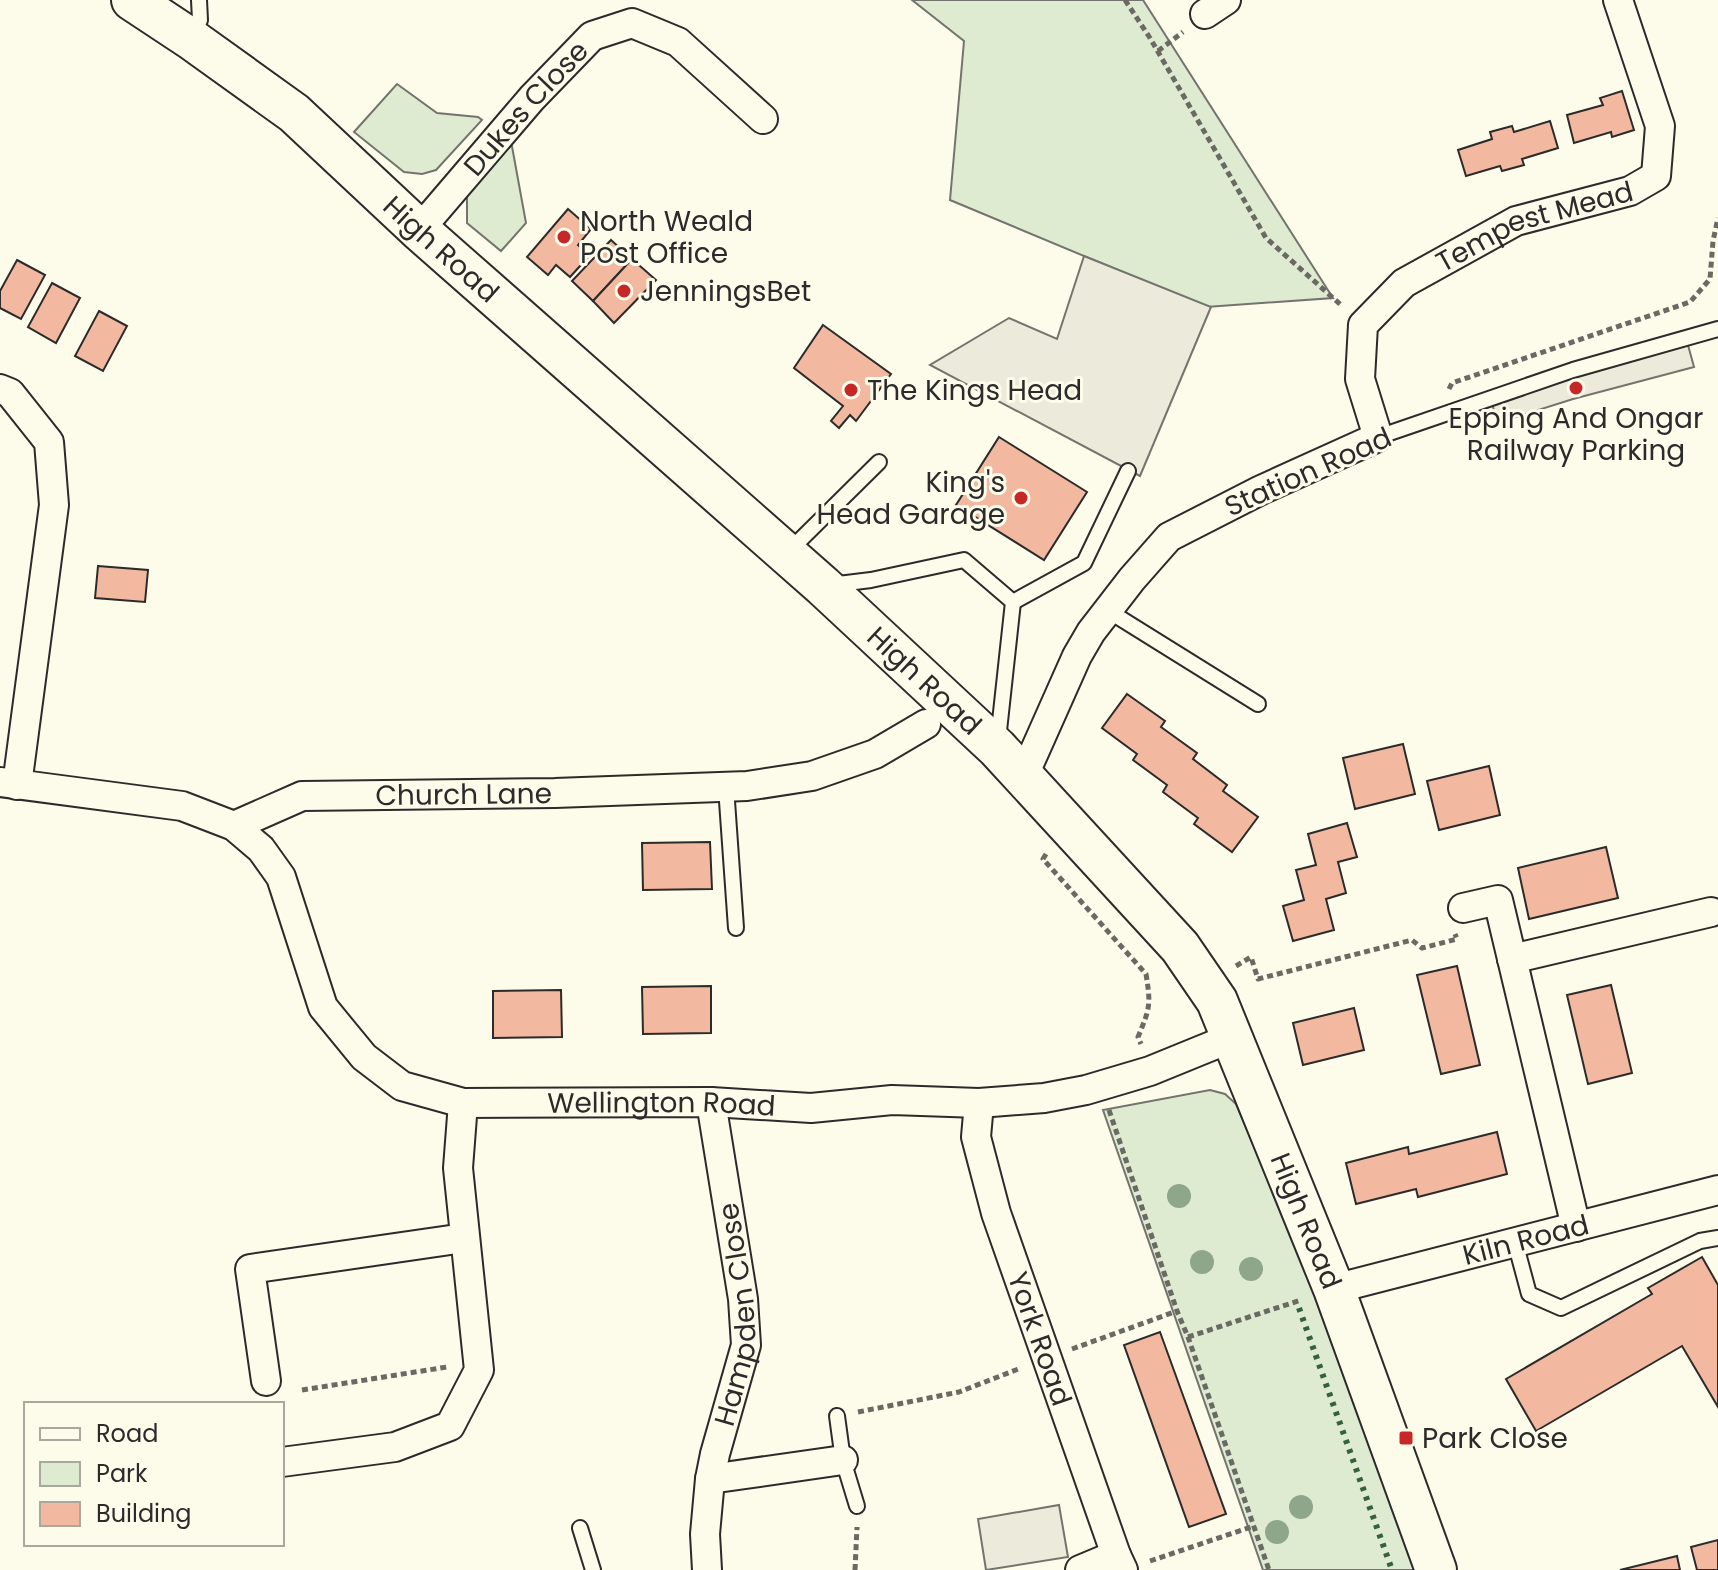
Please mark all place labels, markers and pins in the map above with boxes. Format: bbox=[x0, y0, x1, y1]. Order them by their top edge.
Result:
place label: North Weald Post Office bbox=[580, 202, 753, 273]
marker: North Weald Post Office bbox=[555, 228, 573, 246]
place label: JenningsBet bbox=[640, 272, 811, 311]
marker: JenningsBet bbox=[615, 282, 633, 300]
place label: The Kings Head bbox=[867, 371, 1082, 410]
marker: Epping And Ongar Railway Parking bbox=[1567, 379, 1585, 397]
marker: The Kings Head bbox=[842, 381, 860, 399]
place label: Epping And Ongar Railway Parking bbox=[1449, 399, 1703, 470]
place label: King's Head Garage bbox=[817, 463, 1005, 534]
marker: King's Head Garage bbox=[1012, 489, 1030, 507]
place label: Park Close bbox=[1422, 1419, 1568, 1458]
marker: Park Close bbox=[1397, 1429, 1415, 1447]

